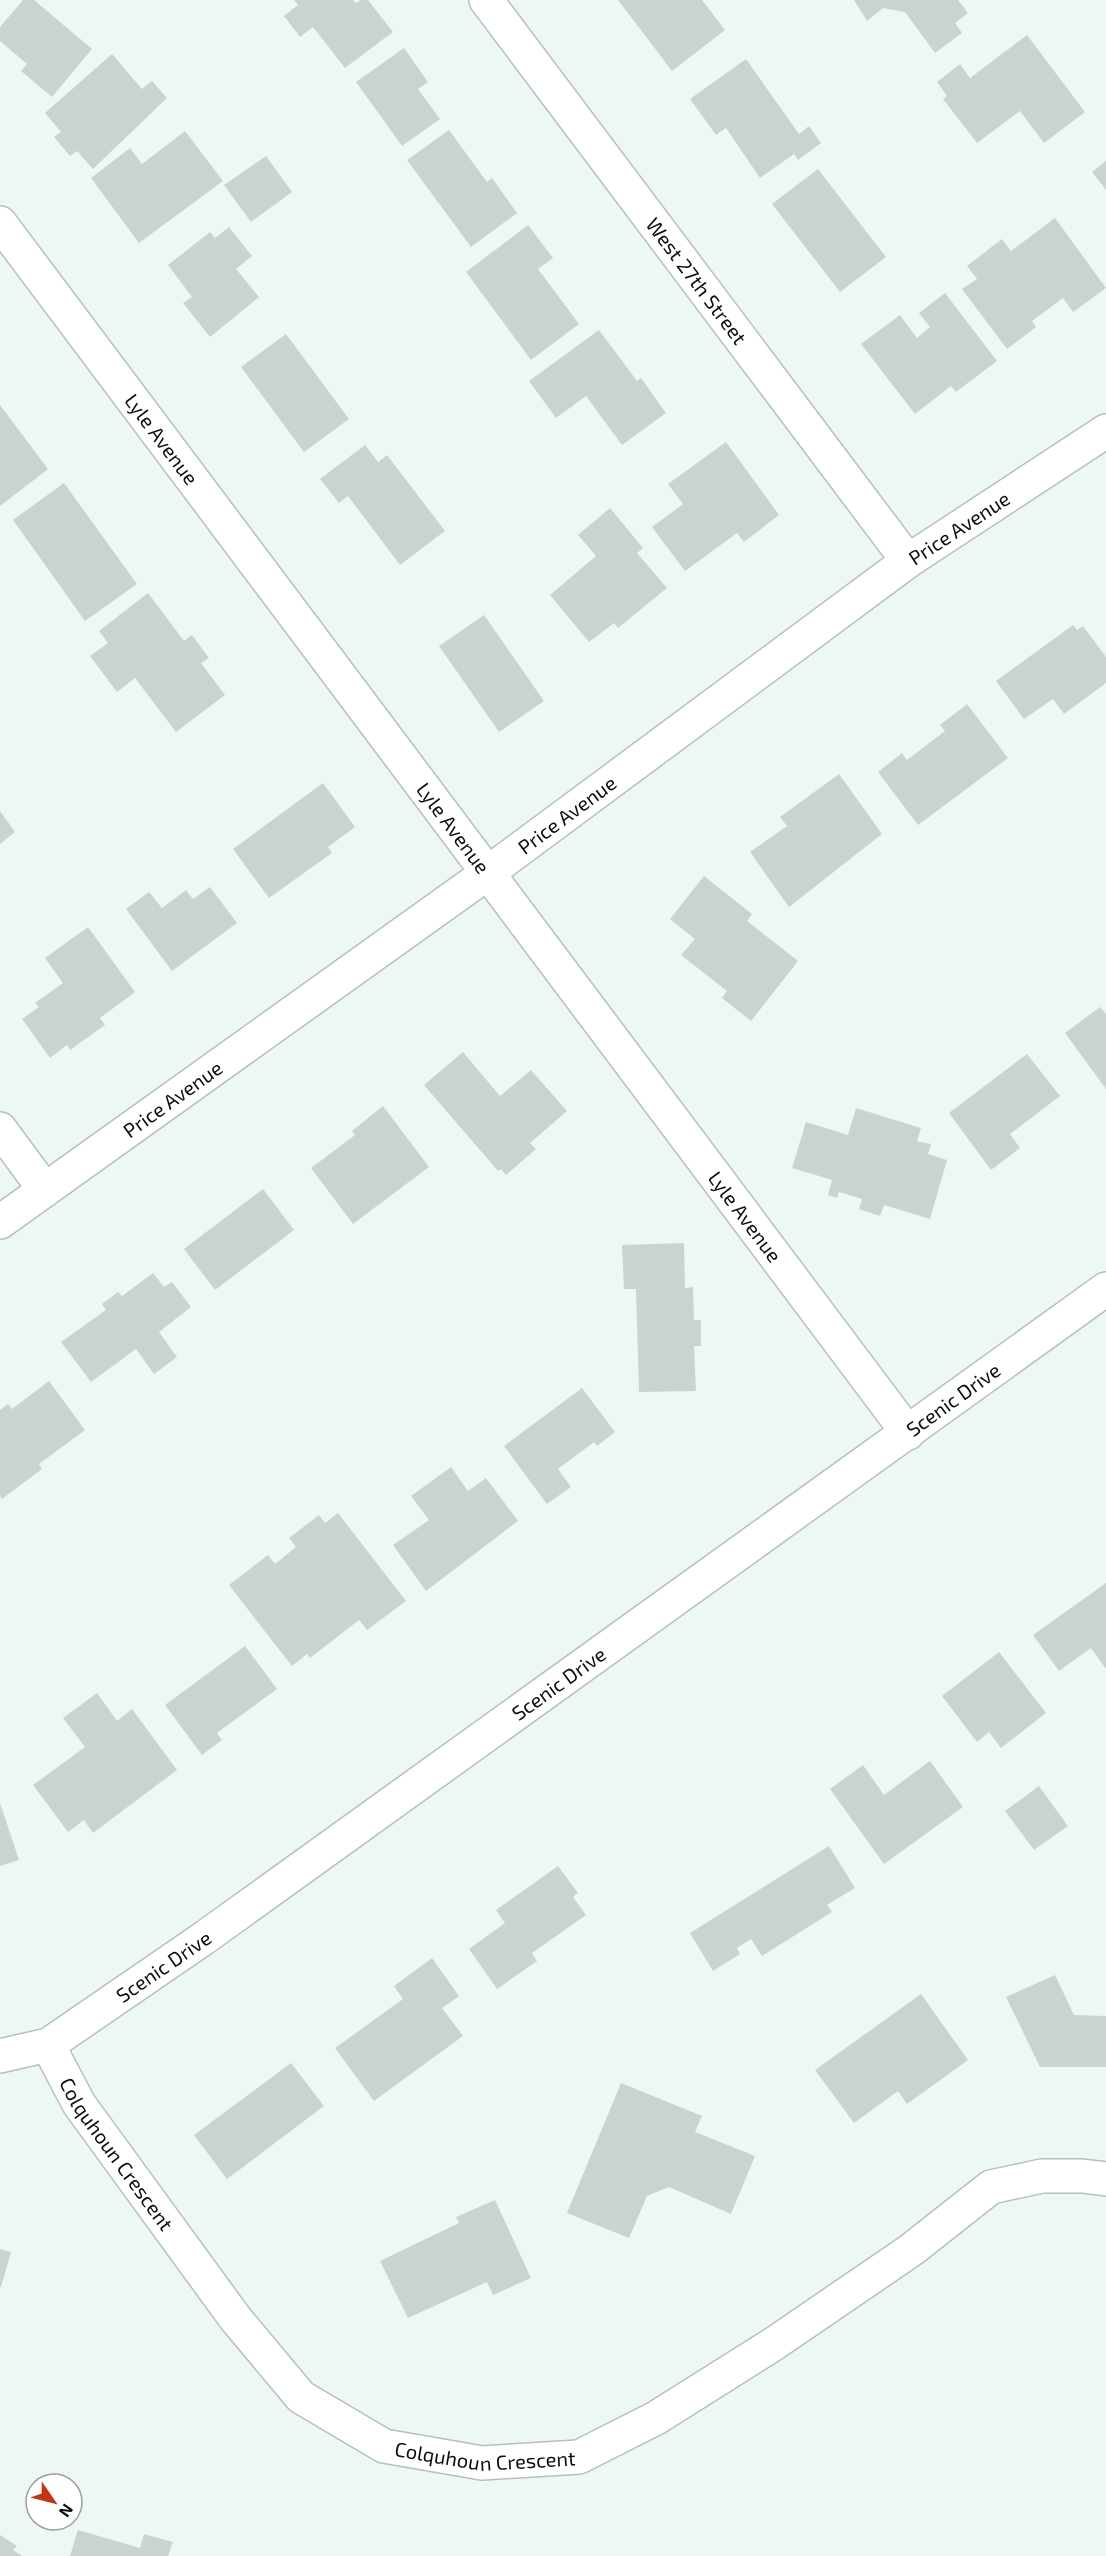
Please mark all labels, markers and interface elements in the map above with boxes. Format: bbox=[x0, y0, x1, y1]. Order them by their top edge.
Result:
street label: West 27th Street bbox=[642, 212, 753, 349]
street label: Lyle Avenue bbox=[120, 389, 204, 489]
street label: Price Avenue bbox=[904, 486, 1014, 570]
street label: Price Avenue bbox=[513, 770, 620, 859]
street label: Lyle Avenue bbox=[412, 778, 496, 878]
street label: Price Avenue bbox=[118, 1055, 227, 1142]
street label: Lyle Avenue bbox=[704, 1166, 787, 1266]
street label: Scenic Drive bbox=[901, 1357, 1005, 1441]
street label: Scenic Drive bbox=[507, 1641, 610, 1725]
street label: Scenic Drive bbox=[111, 1925, 216, 2007]
street label: Colquhoun Crescent bbox=[55, 2073, 179, 2235]
street label: Colquhoun Crescent bbox=[393, 2436, 577, 2475]
north arrow bbox=[24, 2472, 84, 2532]
text: N bbox=[56, 2501, 78, 2521]

